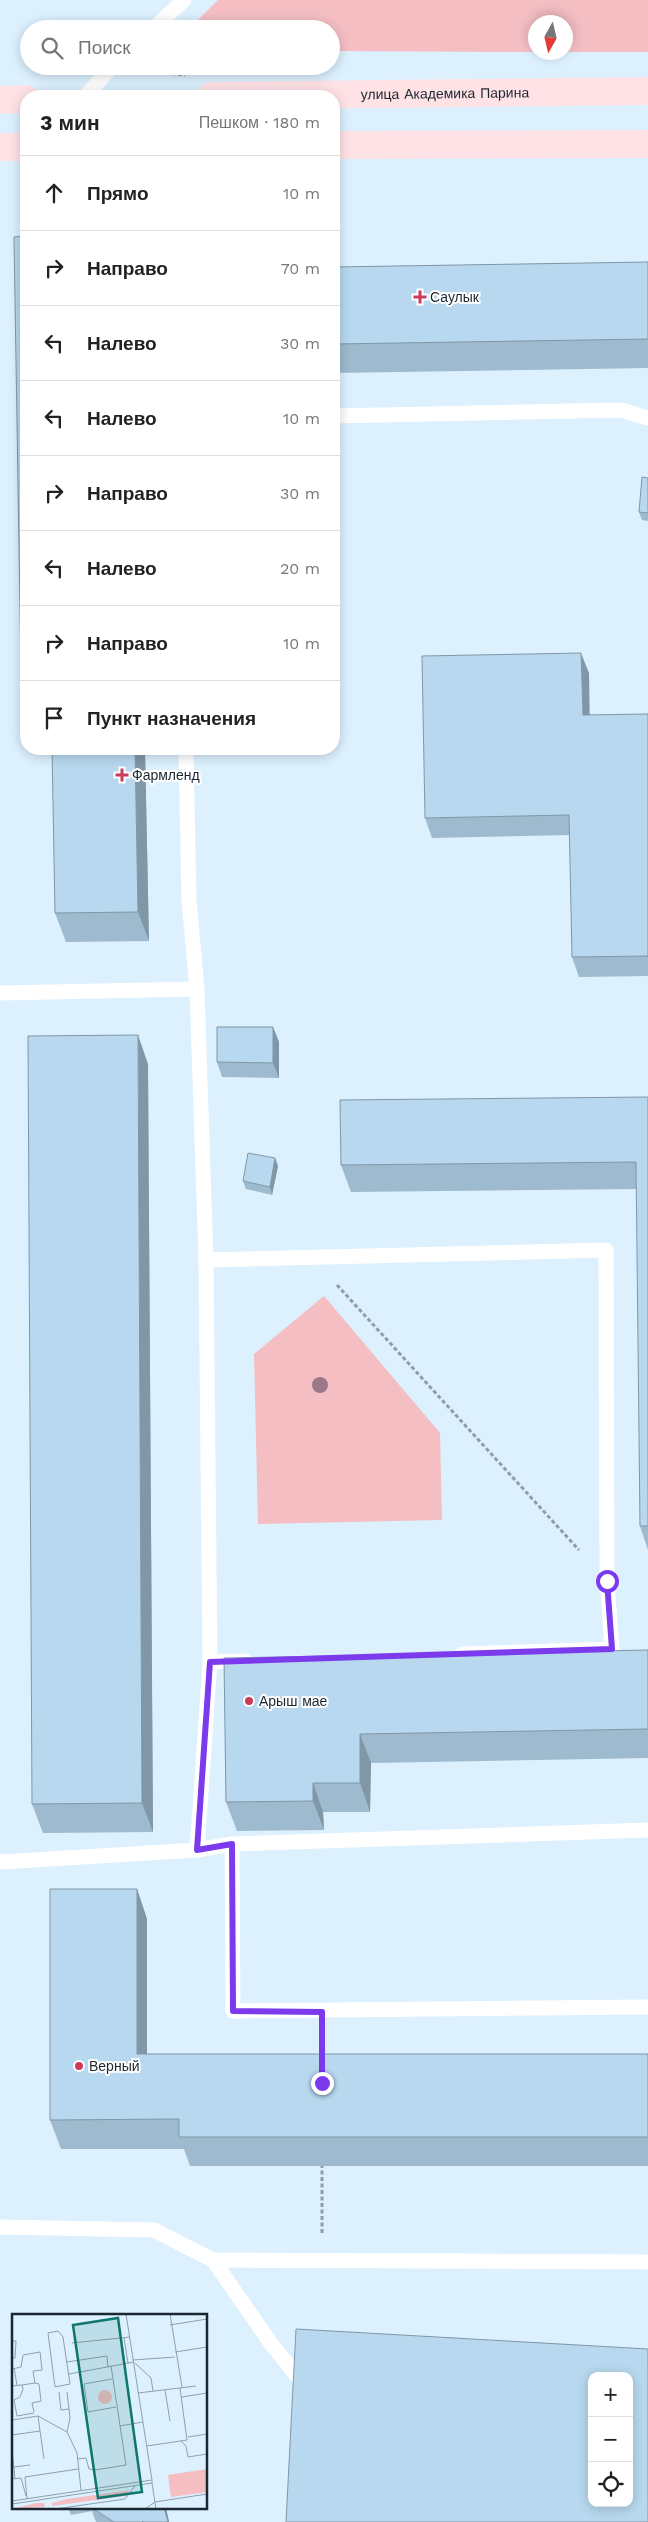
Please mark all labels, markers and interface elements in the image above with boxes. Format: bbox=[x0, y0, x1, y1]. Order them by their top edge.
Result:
north arrow bbox=[528, 15, 573, 60]
search box bbox=[20, 20, 340, 75]
icon: search bbox=[38, 34, 66, 62]
text: Поиск bbox=[78, 36, 131, 59]
street label: улица Академика Парина bbox=[361, 84, 529, 102]
text: 3 мин bbox=[40, 110, 100, 135]
text: Пешком · 180 m bbox=[199, 113, 320, 132]
icon: ahead bbox=[40, 179, 68, 207]
text: Прямо bbox=[87, 182, 149, 205]
text: 10 m bbox=[283, 184, 320, 203]
icon: right bbox=[40, 254, 68, 282]
text: Направо bbox=[87, 257, 168, 280]
text: 70 m bbox=[281, 259, 320, 278]
place label: Саулык bbox=[430, 289, 480, 305]
marker: Саулык bbox=[414, 291, 426, 303]
icon: left bbox=[40, 329, 68, 357]
text: Налево bbox=[87, 332, 157, 355]
text: 30 m bbox=[280, 334, 320, 353]
icon: left bbox=[40, 404, 68, 432]
text: Налево bbox=[87, 407, 157, 430]
text: 10 m bbox=[283, 409, 320, 428]
icon: right bbox=[40, 479, 68, 507]
text: Направо bbox=[87, 482, 168, 505]
text: 30 m bbox=[280, 484, 320, 503]
icon: left bbox=[40, 554, 68, 582]
text: Налево bbox=[87, 557, 157, 580]
text: 20 m bbox=[280, 559, 320, 578]
icon: right bbox=[40, 629, 68, 657]
text: Направо bbox=[87, 632, 168, 655]
text: 10 m bbox=[283, 634, 320, 653]
icon: arrive bbox=[40, 704, 68, 732]
text: Пункт назначения bbox=[87, 707, 256, 730]
place label: Фармленд bbox=[132, 767, 200, 783]
marker: Фармленд bbox=[116, 769, 128, 781]
route start bbox=[596, 1570, 619, 1593]
place label: Арыш мае bbox=[259, 1693, 328, 1709]
marker: Арыш мае bbox=[243, 1695, 255, 1707]
place label: Верный bbox=[89, 2058, 140, 2074]
marker: Верный bbox=[73, 2060, 85, 2072]
route end bbox=[311, 2072, 334, 2095]
inset map bbox=[12, 2314, 208, 2510]
map controls bbox=[588, 2372, 633, 2507]
button: + bbox=[588, 2372, 633, 2417]
button: − bbox=[588, 2417, 633, 2462]
button: locate bbox=[588, 2462, 633, 2507]

